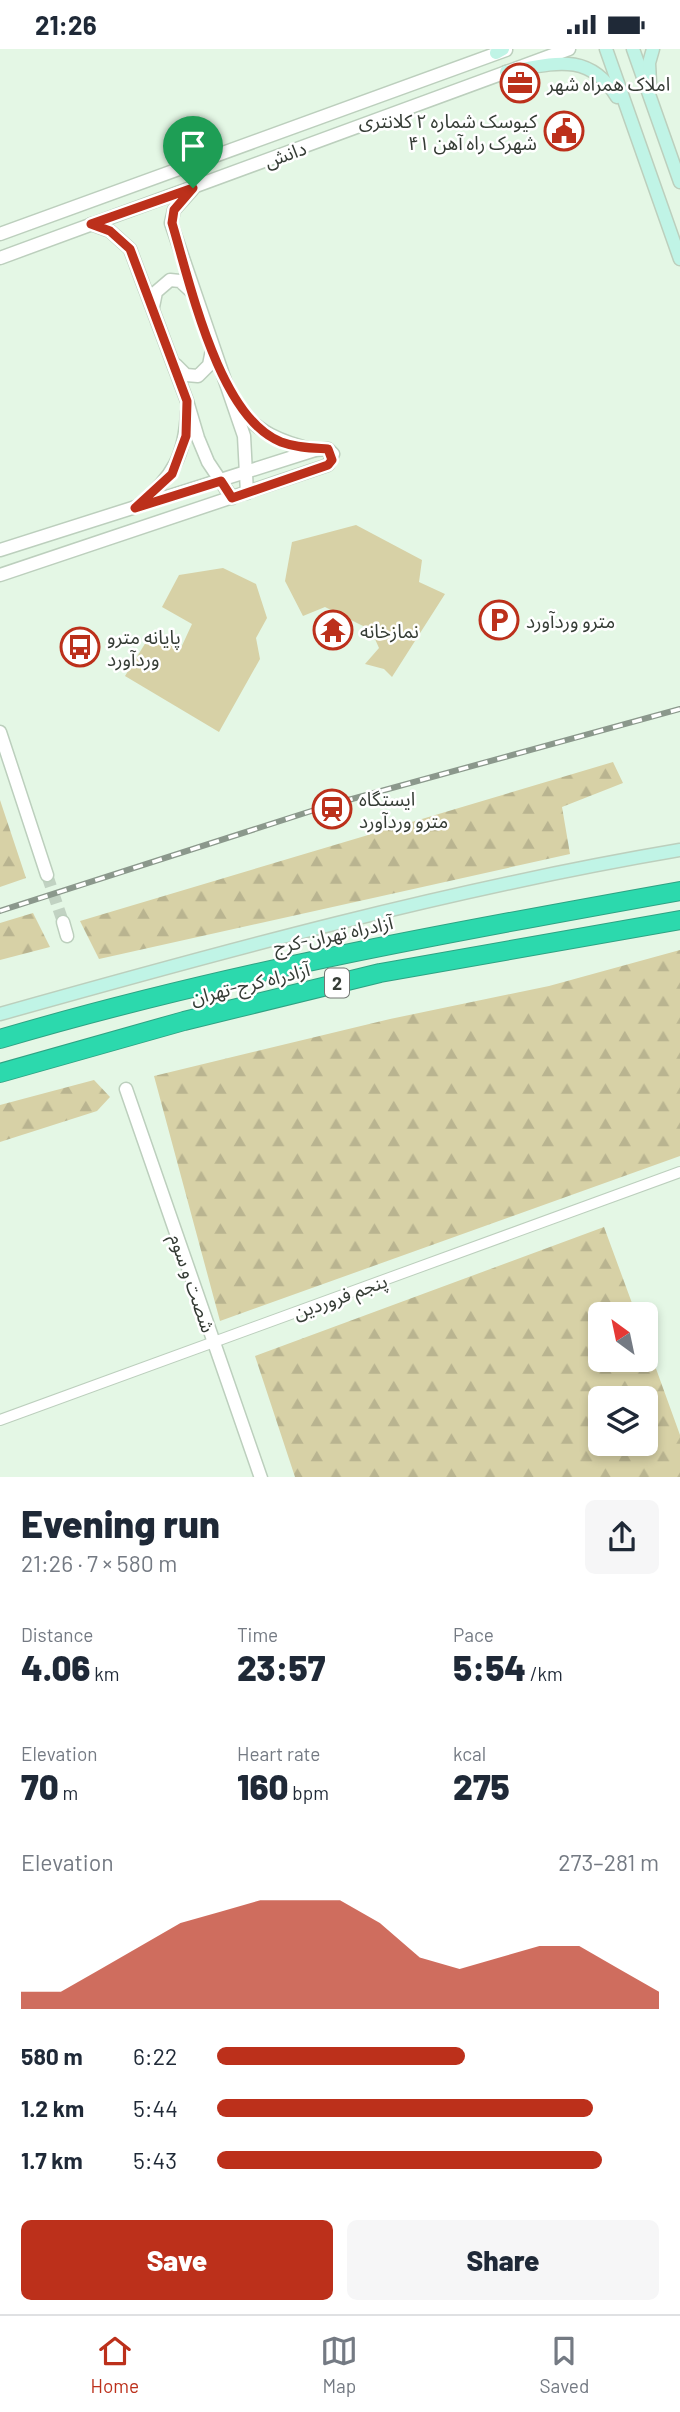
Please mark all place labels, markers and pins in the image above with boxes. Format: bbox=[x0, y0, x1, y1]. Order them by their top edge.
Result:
office icon: املاک همراه شهر bbox=[499, 62, 541, 104]
place label: املاک همراه شهر bbox=[546, 72, 670, 96]
place label: کیوسک شماره ۲ کلانتری ۴۱ شهرک راه آهن bbox=[359, 109, 538, 155]
public building icon: کیوسک شماره ۲ کلانتری ۴۱ شهرک راه آهن bbox=[543, 110, 585, 152]
pin bbox=[163, 116, 223, 188]
parking icon: مترو وردآورد bbox=[478, 599, 520, 641]
temple icon: نمازخانه bbox=[312, 609, 354, 651]
place label: مترو وردآورد bbox=[526, 609, 615, 633]
place label: نمازخانه bbox=[360, 619, 419, 643]
place label: پایانه مترو وردآورد bbox=[107, 625, 181, 671]
bus stop icon: پایانه مترو وردآورد bbox=[59, 626, 101, 668]
place label: ایستگاه مترو وردآورد bbox=[359, 787, 448, 833]
station icon: ایستگاه مترو وردآورد bbox=[311, 788, 353, 830]

